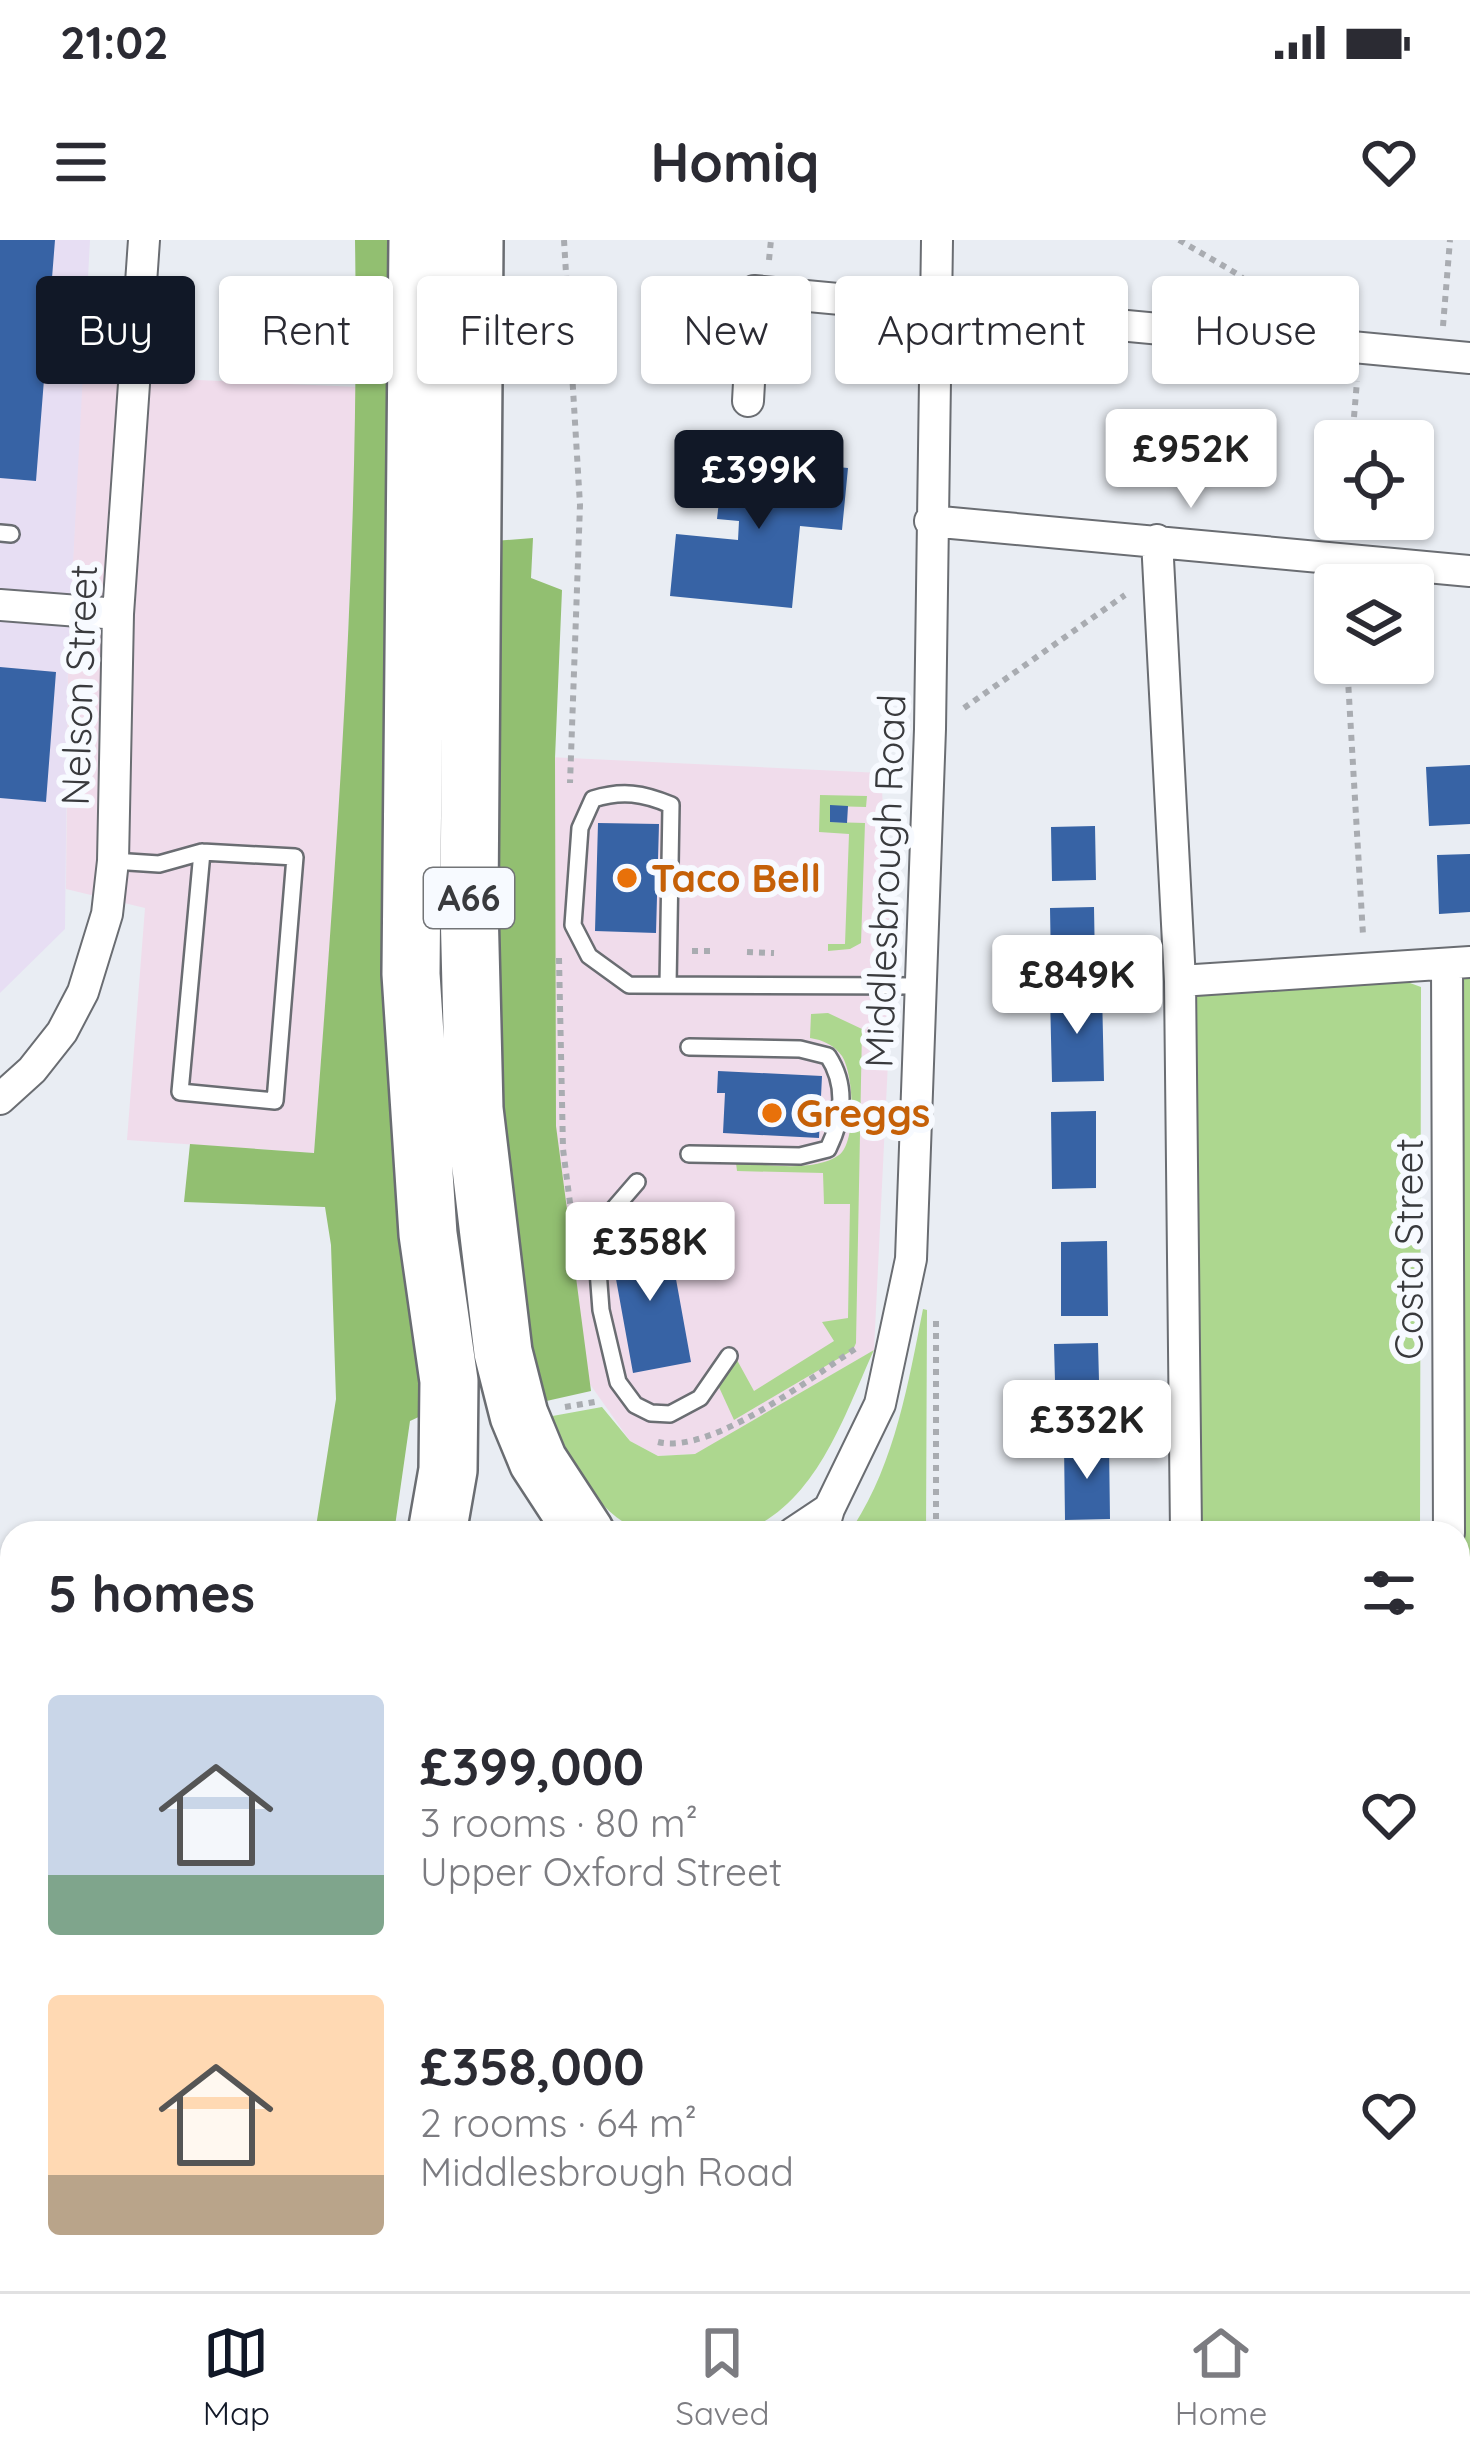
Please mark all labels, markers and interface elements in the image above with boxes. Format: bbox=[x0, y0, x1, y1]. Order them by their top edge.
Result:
text: 21:02 bbox=[60, 14, 169, 70]
text: Homiq bbox=[651, 128, 819, 196]
icon: menu bbox=[48, 129, 114, 195]
icon: heart bbox=[1356, 129, 1422, 195]
chip: Buy bbox=[36, 276, 195, 384]
chip: Rent bbox=[219, 276, 393, 384]
chip: Filters bbox=[417, 276, 617, 384]
chip: New bbox=[641, 276, 811, 384]
chip: Apartment bbox=[835, 276, 1128, 384]
chip: House bbox=[1152, 276, 1359, 384]
pin: £952K bbox=[1107, 409, 1275, 511]
map controls bbox=[1314, 420, 1434, 684]
button: locate bbox=[1314, 420, 1434, 540]
text: £952K bbox=[1133, 423, 1249, 472]
pin: £399K bbox=[675, 430, 843, 532]
text: £399K bbox=[701, 444, 817, 493]
street label: Nelson Street bbox=[50, 564, 107, 806]
button: layers bbox=[1314, 564, 1434, 684]
street label: Middlesbrough Road bbox=[853, 693, 916, 1069]
place label: Taco Bell bbox=[651, 853, 821, 902]
marker: Taco Bell bbox=[614, 865, 640, 891]
road number: A66 bbox=[424, 868, 514, 928]
pin: £849K bbox=[993, 935, 1161, 1037]
text: £849K bbox=[1019, 949, 1135, 998]
place label: Greggs bbox=[796, 1088, 930, 1137]
marker: Greggs bbox=[759, 1100, 785, 1126]
street label: Costa Street bbox=[1384, 1138, 1433, 1360]
pin: £358K bbox=[566, 1202, 734, 1304]
text: £358K bbox=[593, 1216, 707, 1265]
pin: £332K bbox=[1003, 1380, 1171, 1482]
text: £332K bbox=[1030, 1394, 1144, 1443]
icon: filters bbox=[1356, 1560, 1422, 1626]
text: 5 homes bbox=[48, 1561, 255, 1625]
text: £399,000 bbox=[420, 1734, 644, 1798]
icon: home bbox=[144, 1743, 288, 1887]
icon: heart bbox=[1356, 1782, 1422, 1848]
text: 3 rooms · 80 m² bbox=[420, 1798, 698, 1847]
text: Upper Oxford Street bbox=[420, 1847, 782, 1896]
text: £358,000 bbox=[420, 2034, 645, 2098]
icon: home bbox=[144, 2043, 288, 2187]
icon: heart bbox=[1356, 2082, 1422, 2148]
text: 2 rooms · 64 m² bbox=[420, 2098, 697, 2147]
text: Middlesbrough Road bbox=[420, 2147, 794, 2196]
tab: Map bbox=[203, 2320, 270, 2433]
tab: Saved bbox=[675, 2320, 769, 2433]
tab: Home bbox=[1175, 2320, 1267, 2433]

